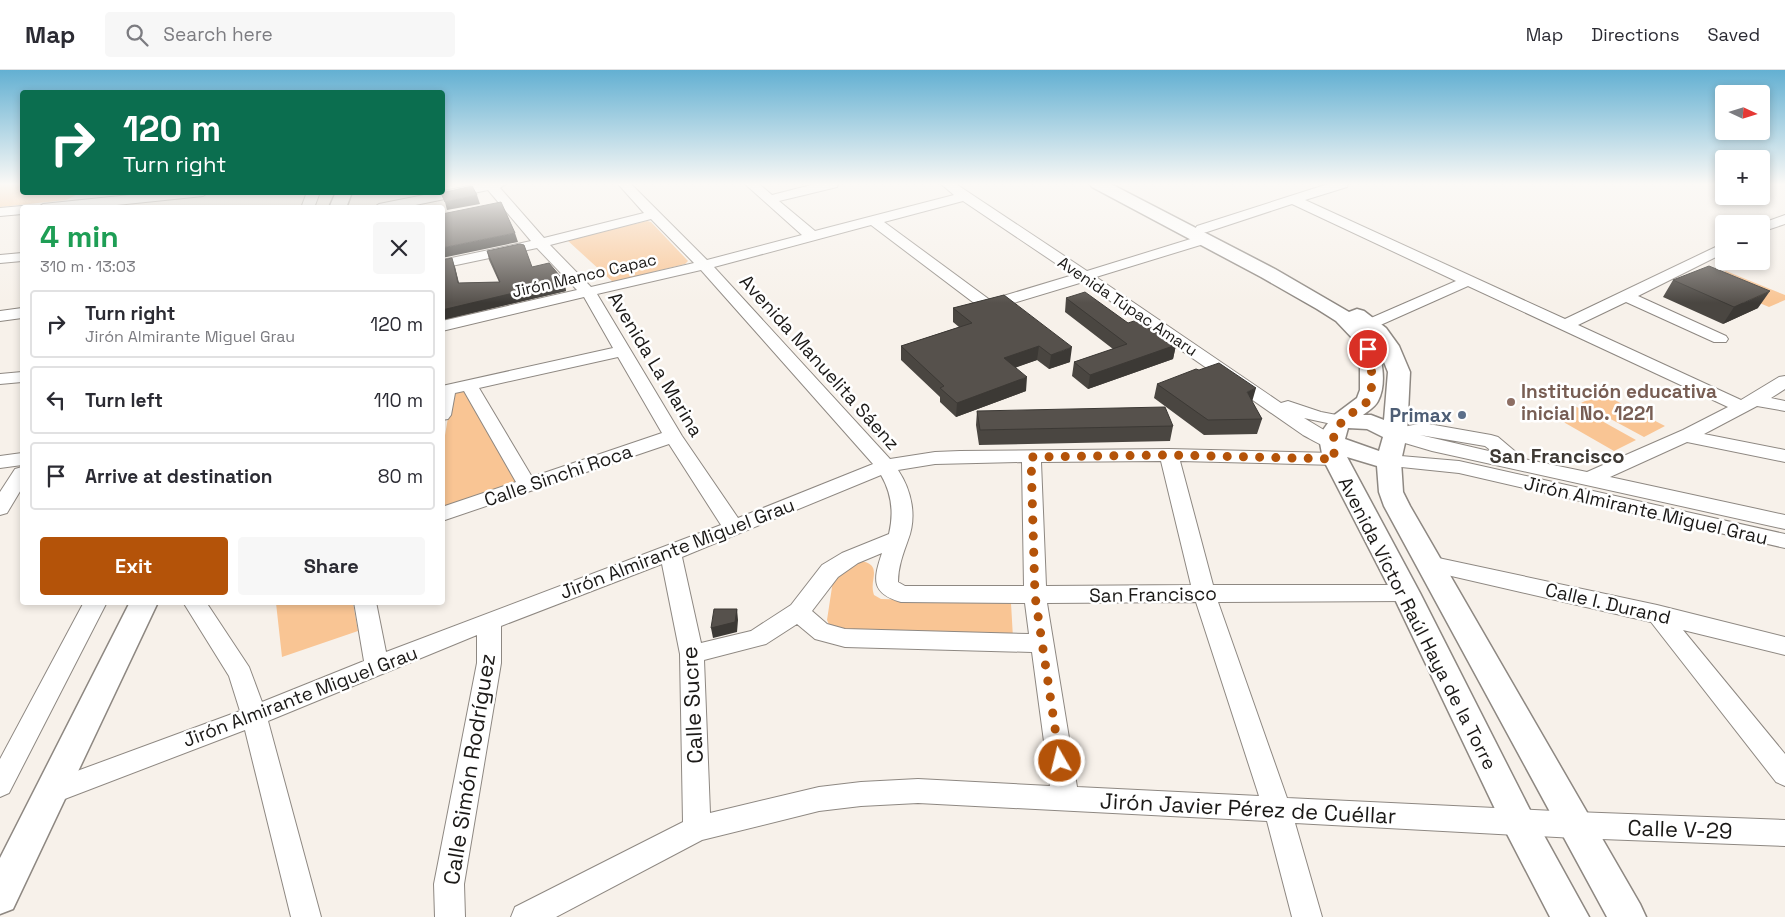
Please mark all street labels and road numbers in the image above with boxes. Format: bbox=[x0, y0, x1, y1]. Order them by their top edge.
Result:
street label: Jirón Manco Capac bbox=[510, 249, 658, 302]
street label: Avenida Túpac Amaru bbox=[1054, 252, 1202, 361]
street label: Avenida Manuelita Sáenz bbox=[734, 269, 905, 455]
street label: Avenida La Marina bbox=[602, 287, 709, 441]
street label: Calle Sinchi Roca bbox=[481, 438, 636, 513]
street label: Jirón Almirante Miguel Grau bbox=[1522, 470, 1770, 551]
street label: Avenida Víctor Raúl Haya de la Torre bbox=[1333, 473, 1503, 774]
street label: Jirón Almirante Miguel Grau bbox=[556, 492, 798, 605]
street label: Calle I. Durand bbox=[1543, 577, 1673, 630]
street label: San Francisco bbox=[1089, 581, 1217, 608]
street label: Jirón Almirante Miguel Grau bbox=[179, 640, 421, 753]
street label: Calle Sucre bbox=[675, 646, 709, 764]
street label: Calle Simón Rodríguez bbox=[437, 651, 501, 887]
street label: Jirón Javier Pérez de Cuéllar bbox=[1099, 786, 1397, 830]
street label: Calle V-29 bbox=[1627, 813, 1733, 845]

